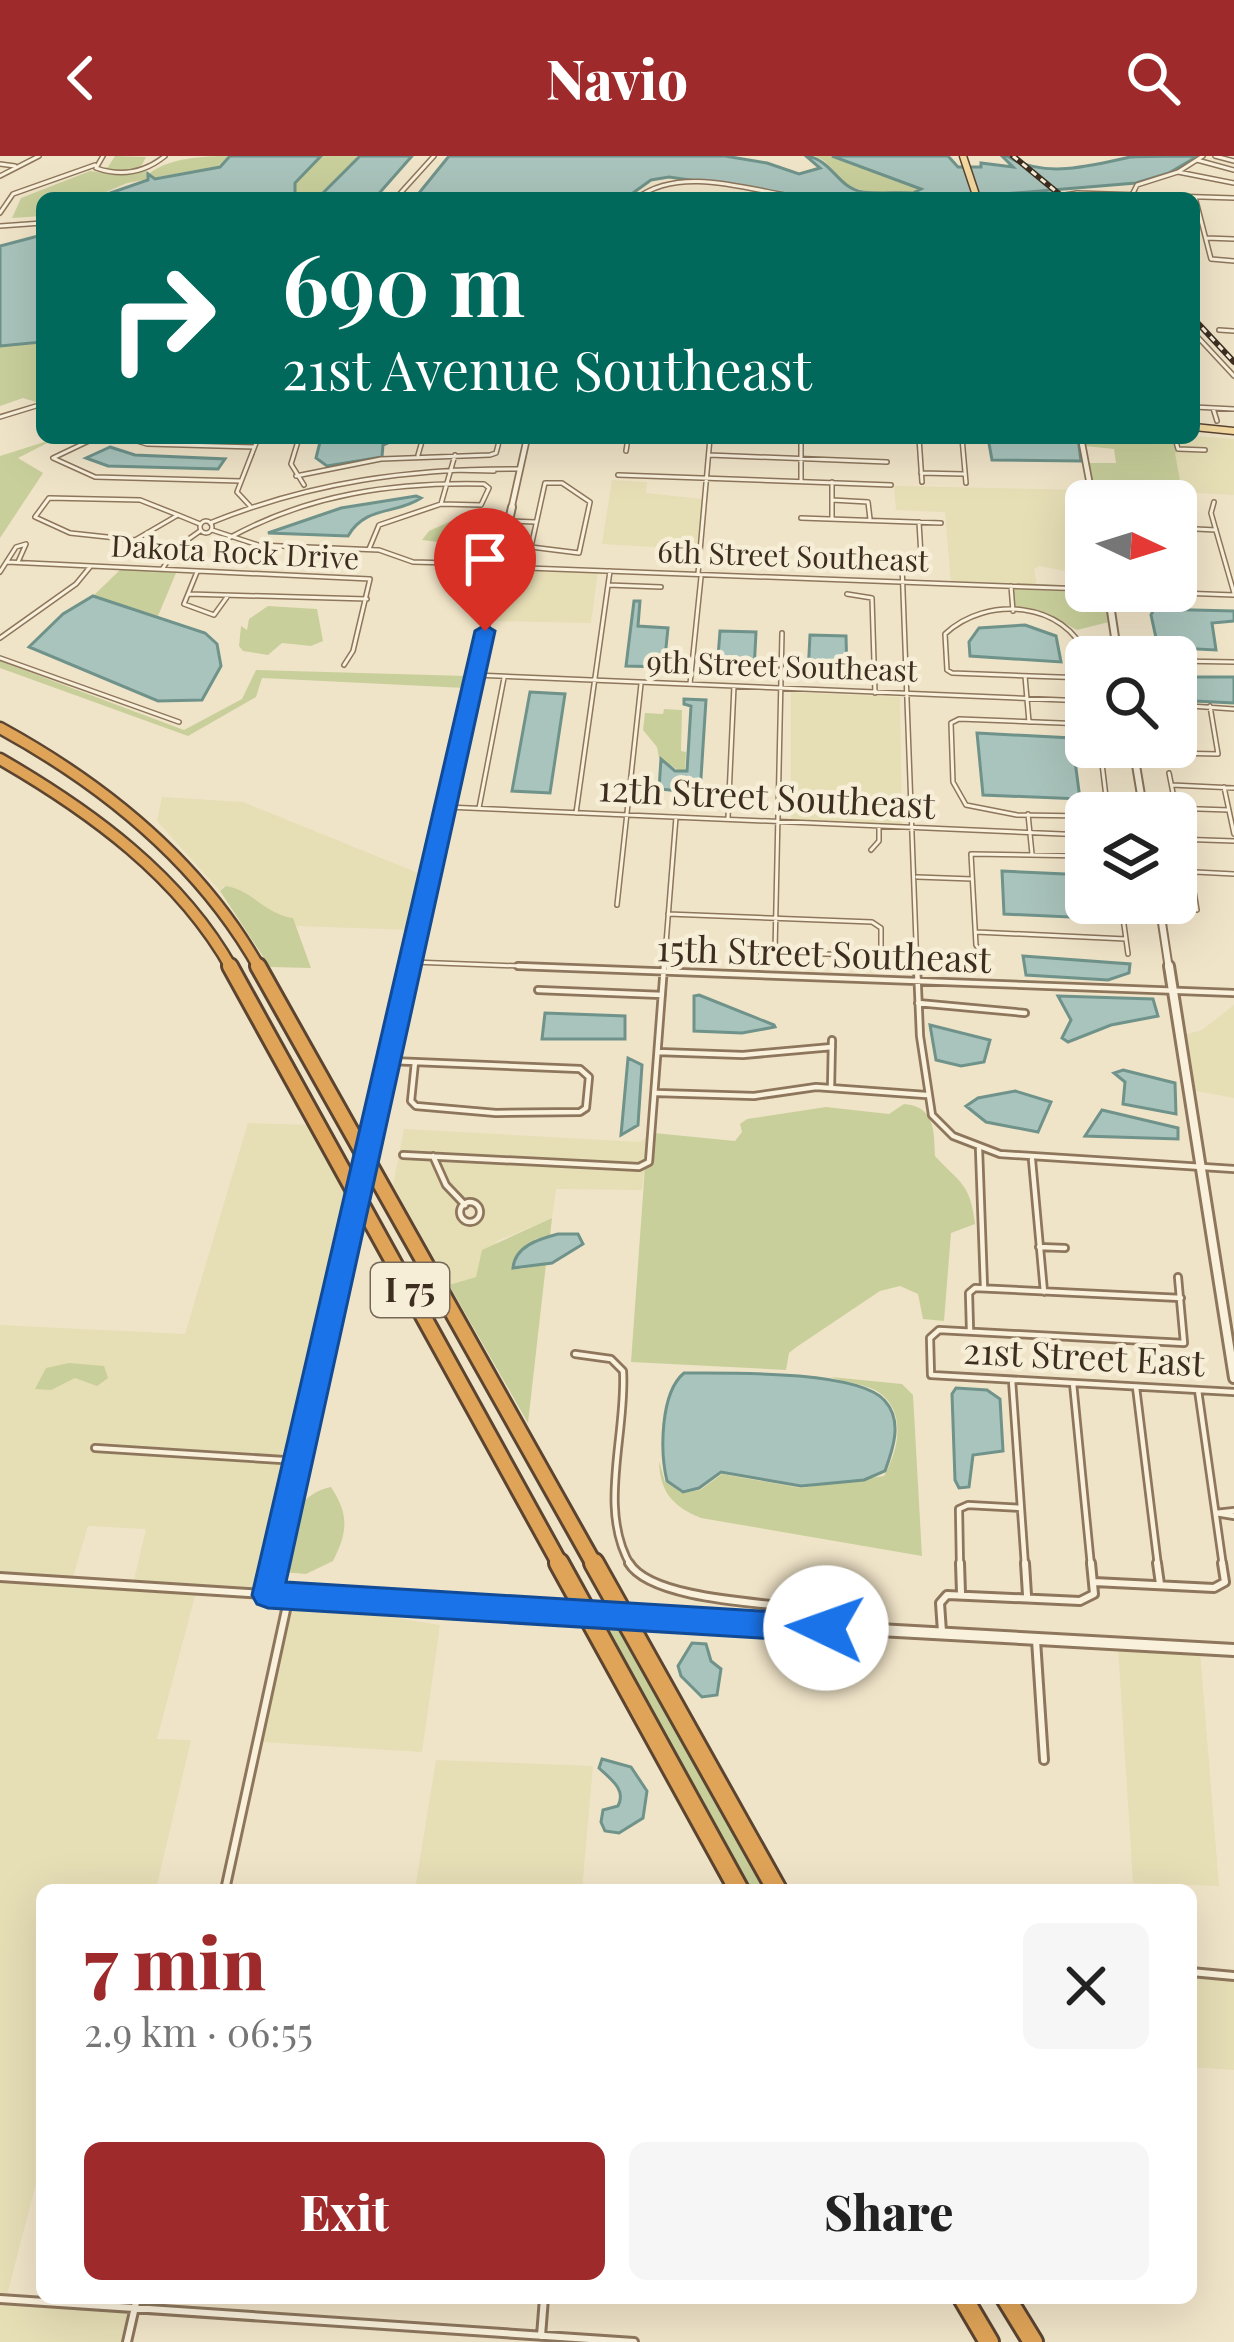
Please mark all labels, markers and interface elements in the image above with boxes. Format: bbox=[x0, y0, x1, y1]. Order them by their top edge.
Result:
text: Navio bbox=[546, 42, 688, 114]
icon: back bbox=[48, 45, 114, 111]
icon: search bbox=[1120, 45, 1186, 111]
text: 690 m bbox=[282, 226, 525, 338]
icon: right bbox=[84, 240, 240, 396]
text: 21st Avenue Southeast bbox=[282, 333, 812, 405]
north arrow bbox=[1065, 480, 1197, 612]
map controls bbox=[1065, 480, 1197, 924]
pin bbox=[434, 508, 536, 631]
street label: Dakota Rock Drive bbox=[110, 525, 360, 577]
icon: arrive bbox=[452, 526, 518, 592]
street label: 6th Street Southeast bbox=[657, 530, 930, 580]
button: search bbox=[1065, 636, 1197, 768]
street label: 9th Street Southeast bbox=[646, 640, 919, 690]
street label: 12th Street Southeast bbox=[597, 762, 938, 828]
button: layers bbox=[1065, 792, 1197, 924]
street label: 15th Street Southeast bbox=[656, 922, 993, 982]
road number: I 75 bbox=[371, 1263, 449, 1317]
street label: 21st Street East bbox=[962, 1325, 1207, 1385]
position arrow bbox=[763, 1565, 889, 1691]
text: 7 min bbox=[84, 1912, 266, 2008]
button: close bbox=[1023, 1923, 1149, 2049]
text: 2.9 km · 06:55 bbox=[84, 2005, 313, 2057]
button: Exit bbox=[84, 2142, 605, 2280]
button: Share bbox=[629, 2142, 1149, 2280]

